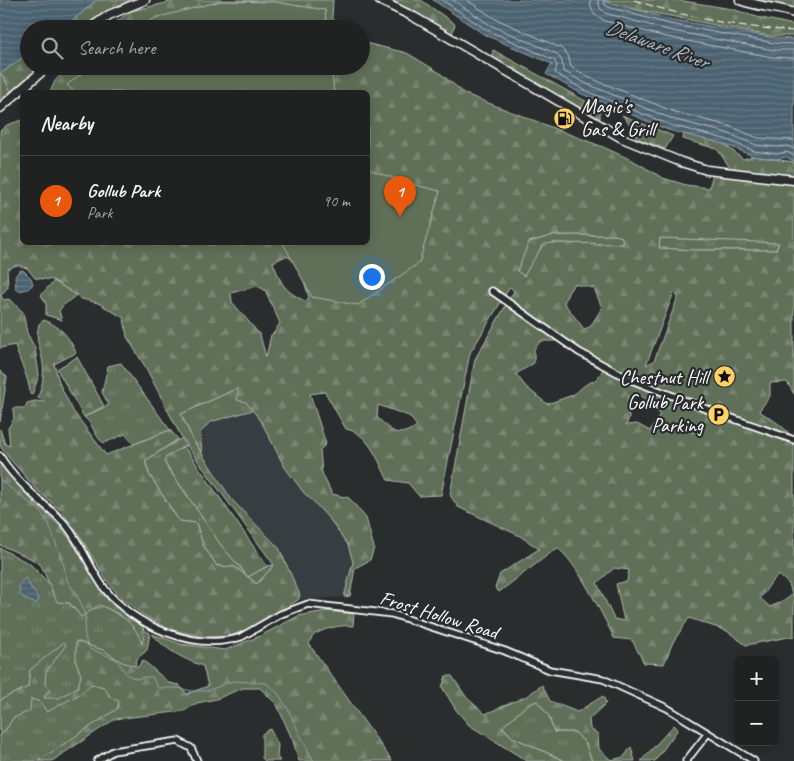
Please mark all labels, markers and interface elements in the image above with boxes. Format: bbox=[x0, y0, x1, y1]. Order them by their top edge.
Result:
water label: Delaware River bbox=[602, 14, 715, 76]
search box bbox=[20, 20, 370, 75]
icon: search bbox=[38, 34, 66, 62]
text: Search here bbox=[78, 36, 155, 60]
place label: Magic's Gas & Grill bbox=[581, 94, 658, 142]
fuel station icon: Magic's Gas & Grill bbox=[553, 106, 577, 130]
text: Nearby bbox=[40, 110, 93, 136]
pin: 1 bbox=[384, 176, 416, 217]
text: Gollub Park bbox=[87, 179, 160, 203]
text: 1 bbox=[52, 191, 60, 211]
text: 90 m bbox=[323, 191, 350, 211]
text: Park bbox=[87, 203, 112, 223]
your location bbox=[359, 264, 385, 290]
place label: Chestnut Hill bbox=[620, 365, 712, 390]
place icon: Chestnut Hill bbox=[712, 365, 736, 389]
place label: Gollub Park Parking bbox=[627, 390, 705, 438]
parking icon: Gollub Park Parking bbox=[707, 402, 731, 426]
street label: Frost Hollow Road bbox=[377, 585, 504, 646]
map controls bbox=[734, 656, 779, 746]
button: + bbox=[734, 656, 779, 701]
button: − bbox=[734, 701, 779, 746]

